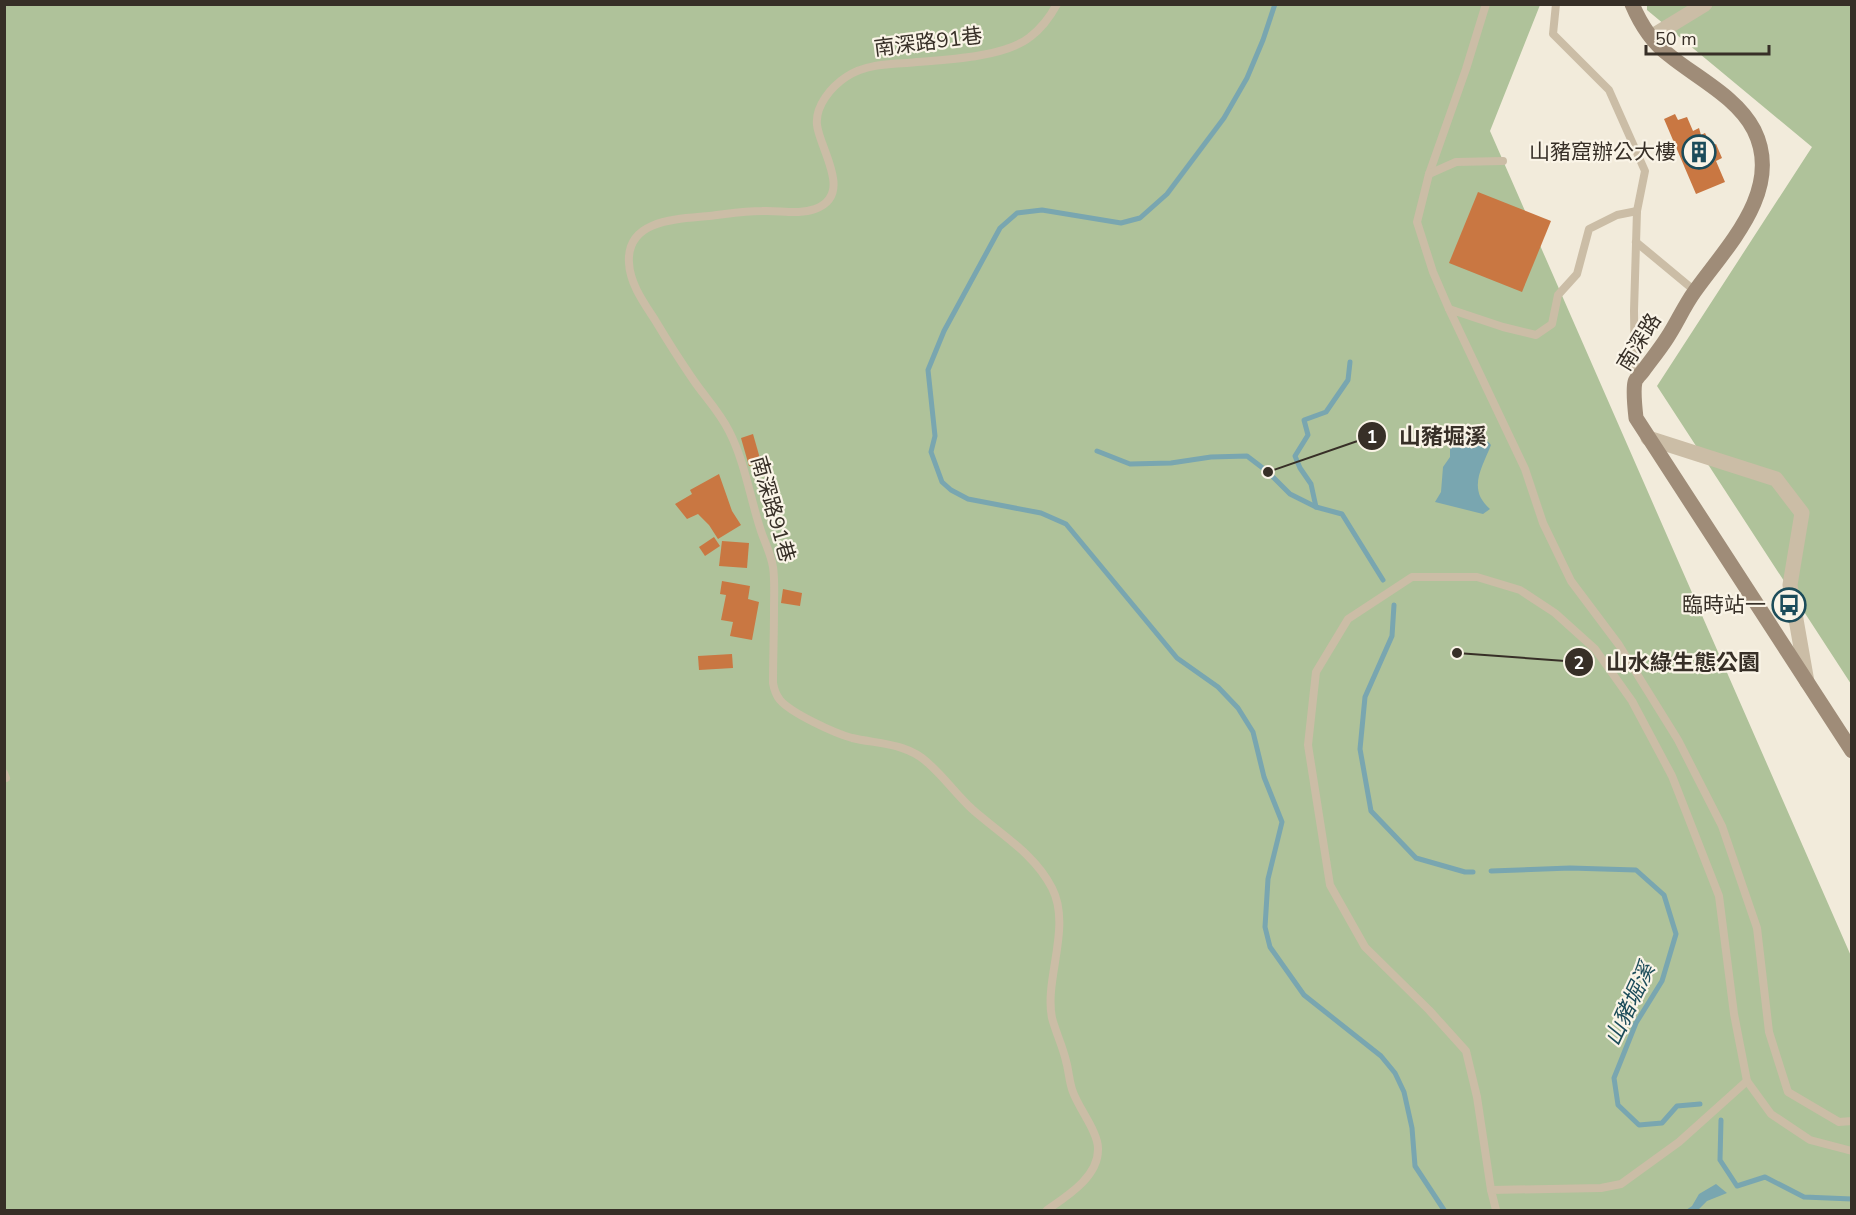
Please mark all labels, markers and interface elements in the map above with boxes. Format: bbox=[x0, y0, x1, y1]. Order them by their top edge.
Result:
scale bar bbox=[1646, 18, 1769, 56]
street label: 南深路91巷 bbox=[872, 21, 984, 63]
text: 50 m bbox=[1655, 27, 1697, 51]
building icon: 山豬窟辦公大樓 bbox=[1681, 134, 1717, 170]
place label: 山豬窟辦公大樓 bbox=[1529, 138, 1676, 166]
street label: 南深路 bbox=[1610, 308, 1668, 376]
callout: 山豬堀溪 bbox=[1357, 416, 1499, 456]
text: 山豬堀溪 bbox=[1399, 422, 1487, 452]
text: 1 bbox=[1367, 425, 1377, 449]
street label: 南深路91巷 bbox=[744, 453, 802, 565]
bus stop icon: 臨時站一 bbox=[1771, 587, 1807, 623]
place label: 臨時站一 bbox=[1682, 591, 1766, 619]
callout: 山水綠生態公園 bbox=[1564, 642, 1772, 682]
text: 山水綠生態公園 bbox=[1606, 648, 1760, 678]
text: 2 bbox=[1574, 651, 1584, 675]
water label: 山豬堀溪 bbox=[1598, 955, 1663, 1051]

